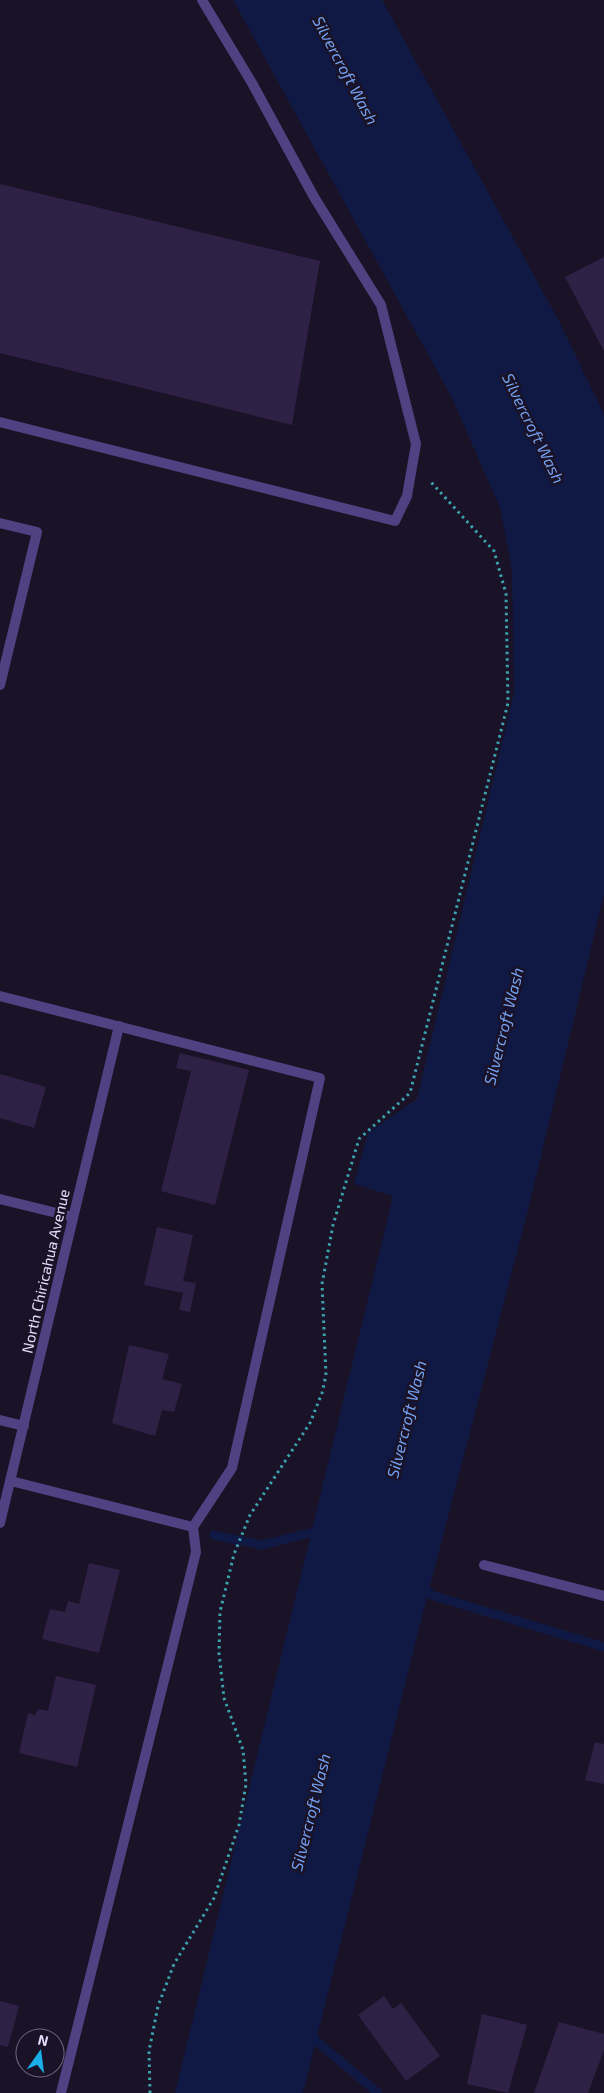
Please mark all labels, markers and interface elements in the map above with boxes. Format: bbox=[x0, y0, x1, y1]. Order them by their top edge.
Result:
water label: Silvercroft Wash bbox=[309, 12, 383, 128]
water label: Silvercroft Wash bbox=[499, 370, 569, 486]
water label: Silvercroft Wash bbox=[479, 965, 527, 1087]
street label: North Chiricahua Avenue bbox=[17, 1187, 73, 1355]
water label: Silvercroft Wash bbox=[382, 1358, 430, 1480]
water label: Silvercroft Wash bbox=[286, 1751, 334, 1873]
north arrow bbox=[15, 2028, 65, 2078]
text: N bbox=[36, 2030, 50, 2049]

